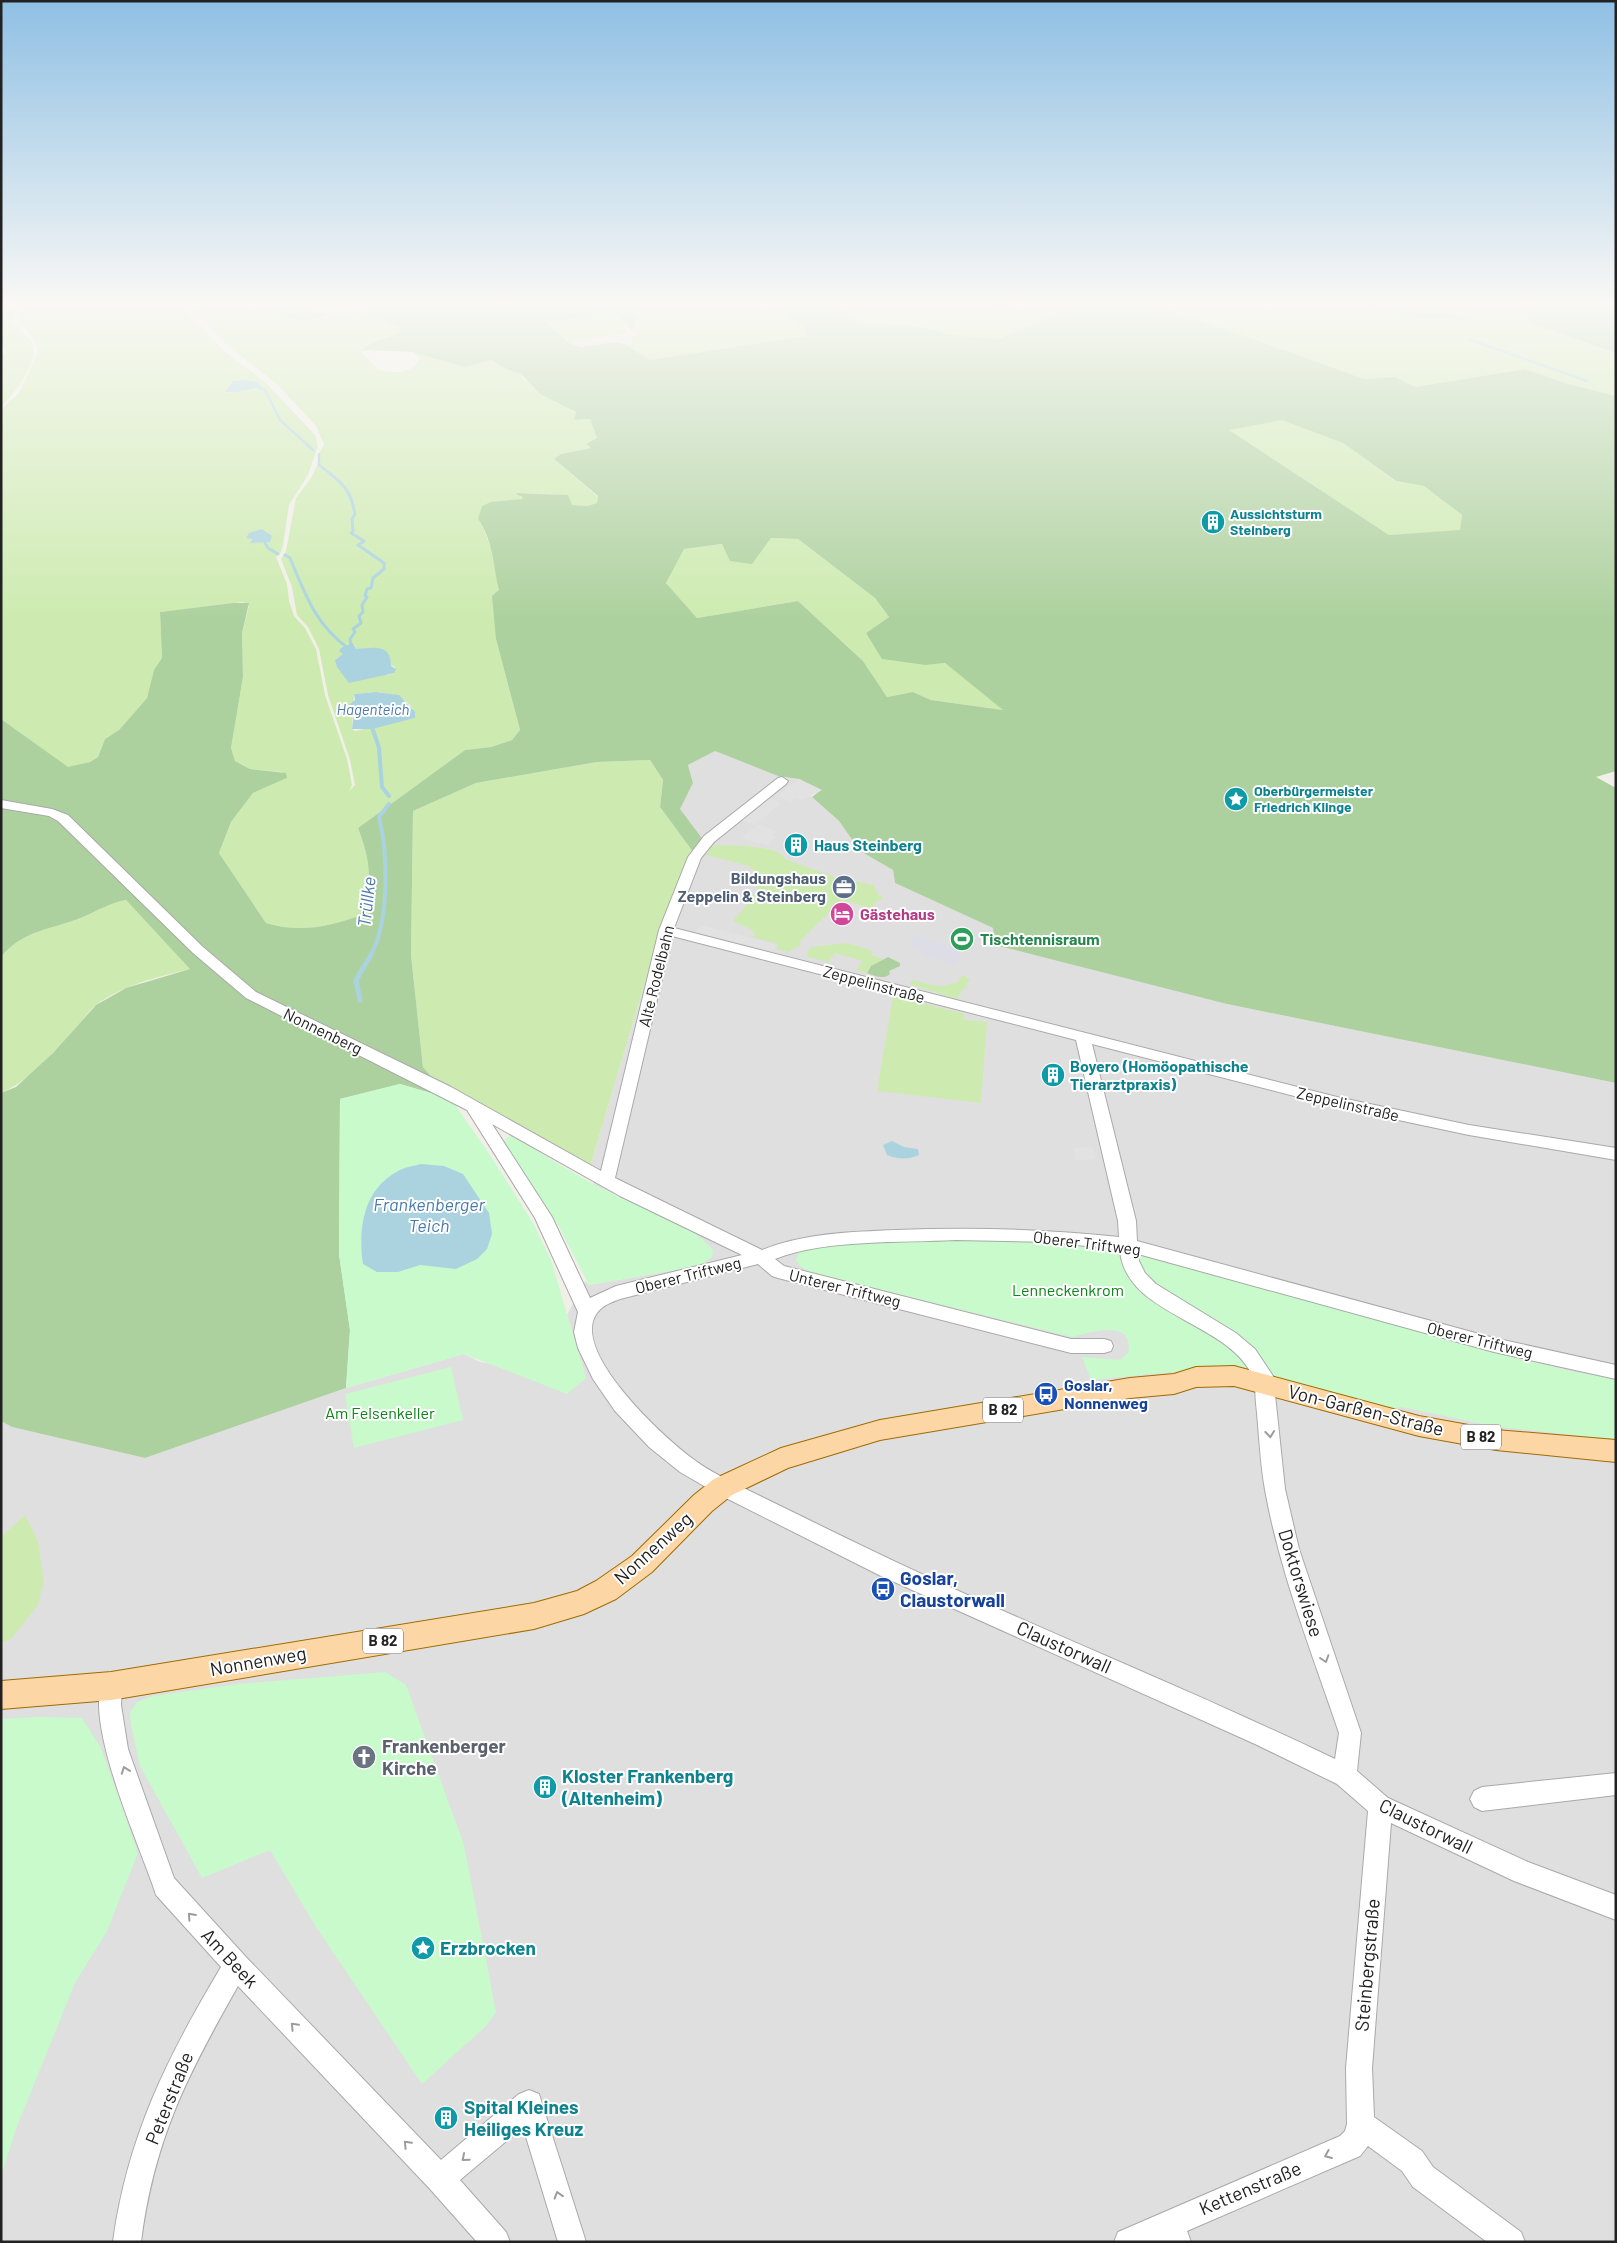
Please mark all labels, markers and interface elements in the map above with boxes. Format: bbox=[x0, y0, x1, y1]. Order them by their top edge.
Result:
place label: Aussichtsturm Steinberg bbox=[1230, 505, 1322, 538]
building icon: Aussichtsturm Steinberg bbox=[1200, 509, 1226, 535]
water label: Hagenteich bbox=[337, 700, 410, 718]
place label: Oberbürgermeister Friedrich Klinge bbox=[1254, 782, 1374, 815]
place icon: Oberbürgermeister Friedrich Klinge bbox=[1223, 786, 1249, 812]
building icon: Haus Steinberg bbox=[783, 832, 809, 858]
place label: Haus Steinberg bbox=[814, 835, 922, 854]
place label: Bildungshaus Zeppelin & Steinberg bbox=[678, 868, 826, 905]
office icon: Bildungshaus Zeppelin & Steinberg bbox=[831, 874, 857, 900]
water label: Trüllke bbox=[352, 876, 380, 928]
hotel icon: Gästehaus bbox=[829, 901, 855, 927]
place label: Gästehaus bbox=[860, 904, 935, 923]
street label: Alte Rodelbahn bbox=[634, 923, 677, 1029]
sports icon: Tischtennisraum bbox=[949, 926, 975, 952]
place label: Tischtennisraum bbox=[980, 929, 1100, 948]
street label: Zeppelinstraße bbox=[821, 961, 927, 1006]
street label: Nonnenberg bbox=[281, 1003, 366, 1058]
place label: Boyero (Homöopathische Tierarztpraxis) bbox=[1070, 1056, 1249, 1093]
building icon: Boyero (Homöopathische Tierarztpraxis) bbox=[1040, 1062, 1066, 1088]
street label: Zeppelinstraße bbox=[1295, 1082, 1401, 1125]
water label: Frankenberger Teich bbox=[373, 1193, 485, 1236]
street label: Oberer Triftweg bbox=[1032, 1226, 1142, 1259]
street label: Oberer Triftweg bbox=[633, 1252, 743, 1297]
street label: Unterer Triftweg bbox=[787, 1264, 903, 1311]
park label: Lenneckenkrom bbox=[1012, 1280, 1124, 1299]
street label: Oberer Triftweg bbox=[1425, 1317, 1535, 1362]
place label: Goslar, Nonnenweg bbox=[1064, 1375, 1148, 1412]
street label: Von-Garßen-Straße bbox=[1286, 1379, 1447, 1440]
bus stop icon: Goslar, Nonnenweg bbox=[1033, 1381, 1059, 1407]
road number: B 82 bbox=[983, 1398, 1023, 1422]
park label: Am Felsenkeller bbox=[325, 1403, 435, 1422]
road number: B 82 bbox=[1461, 1424, 1501, 1450]
one-way arrow bbox=[1264, 1430, 1275, 1438]
street label: Nonnenweg bbox=[609, 1506, 697, 1589]
street label: Doktorswiese bbox=[1274, 1526, 1329, 1640]
place label: Goslar, Claustorwall bbox=[900, 1566, 1005, 1611]
bus stop icon: Goslar, Claustorwall bbox=[870, 1576, 896, 1602]
street label: Claustorwall bbox=[1013, 1615, 1115, 1678]
road number: B 82 bbox=[363, 1628, 403, 1654]
street label: Nonnenweg bbox=[208, 1641, 308, 1680]
one-way arrow bbox=[1319, 1654, 1329, 1662]
place label: Frankenberger Kirche bbox=[382, 1734, 507, 1779]
church icon: Frankenberger Kirche bbox=[351, 1744, 377, 1770]
place label: Kloster Frankenberg (Altenheim) bbox=[561, 1764, 733, 1809]
one-way arrow bbox=[121, 1766, 131, 1775]
building icon: Kloster Frankenberg (Altenheim) bbox=[532, 1774, 558, 1800]
street label: Claustorwall bbox=[1376, 1793, 1477, 1858]
street label: Steinbergstraße bbox=[1349, 1898, 1384, 2032]
one-way arrow bbox=[188, 1912, 197, 1921]
street label: Am Beek bbox=[197, 1923, 264, 1992]
place icon: Erzbrocken bbox=[410, 1935, 436, 1961]
place label: Erzbrocken bbox=[440, 1936, 536, 1959]
one-way arrow bbox=[291, 2023, 300, 2032]
street label: Peterstraße bbox=[140, 2048, 198, 2147]
place label: Spital Kleines Heiliges Kreuz bbox=[464, 2095, 583, 2140]
building icon: Spital Kleines Heiliges Kreuz bbox=[433, 2105, 459, 2131]
one-way arrow bbox=[404, 2140, 413, 2149]
one-way arrow bbox=[1324, 2149, 1333, 2159]
one-way arrow bbox=[462, 2152, 471, 2161]
street label: Kettenstraße bbox=[1195, 2156, 1304, 2219]
one-way arrow bbox=[553, 2192, 563, 2200]

